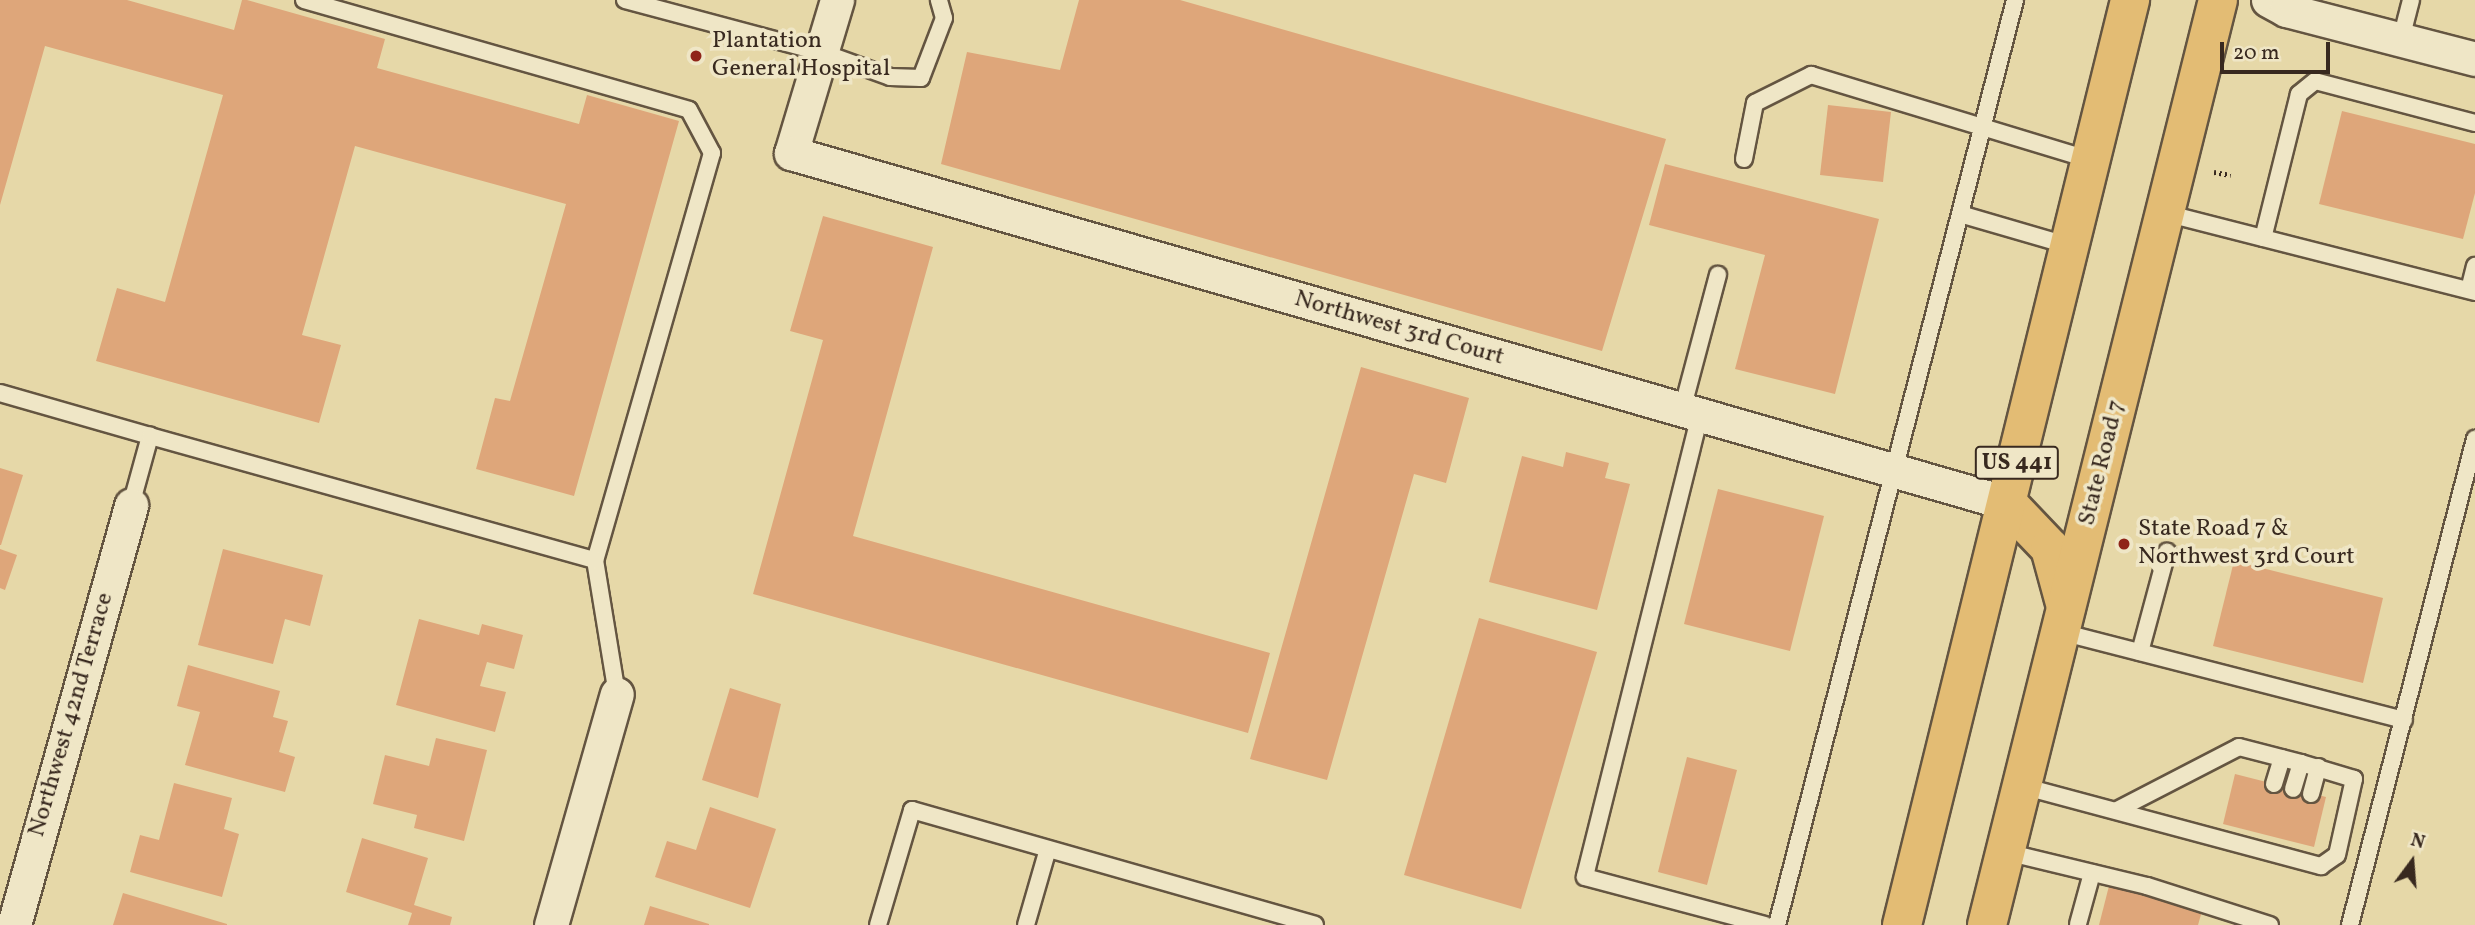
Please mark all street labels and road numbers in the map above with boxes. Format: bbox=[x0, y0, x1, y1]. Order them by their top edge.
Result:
street label: Northwest 3rd Court bbox=[1291, 285, 1507, 373]
street label: State Road 7 bbox=[2074, 397, 2132, 529]
road number: US 441 bbox=[1973, 444, 2061, 482]
street label: Northwest 42nd Terrace bbox=[23, 589, 121, 841]

